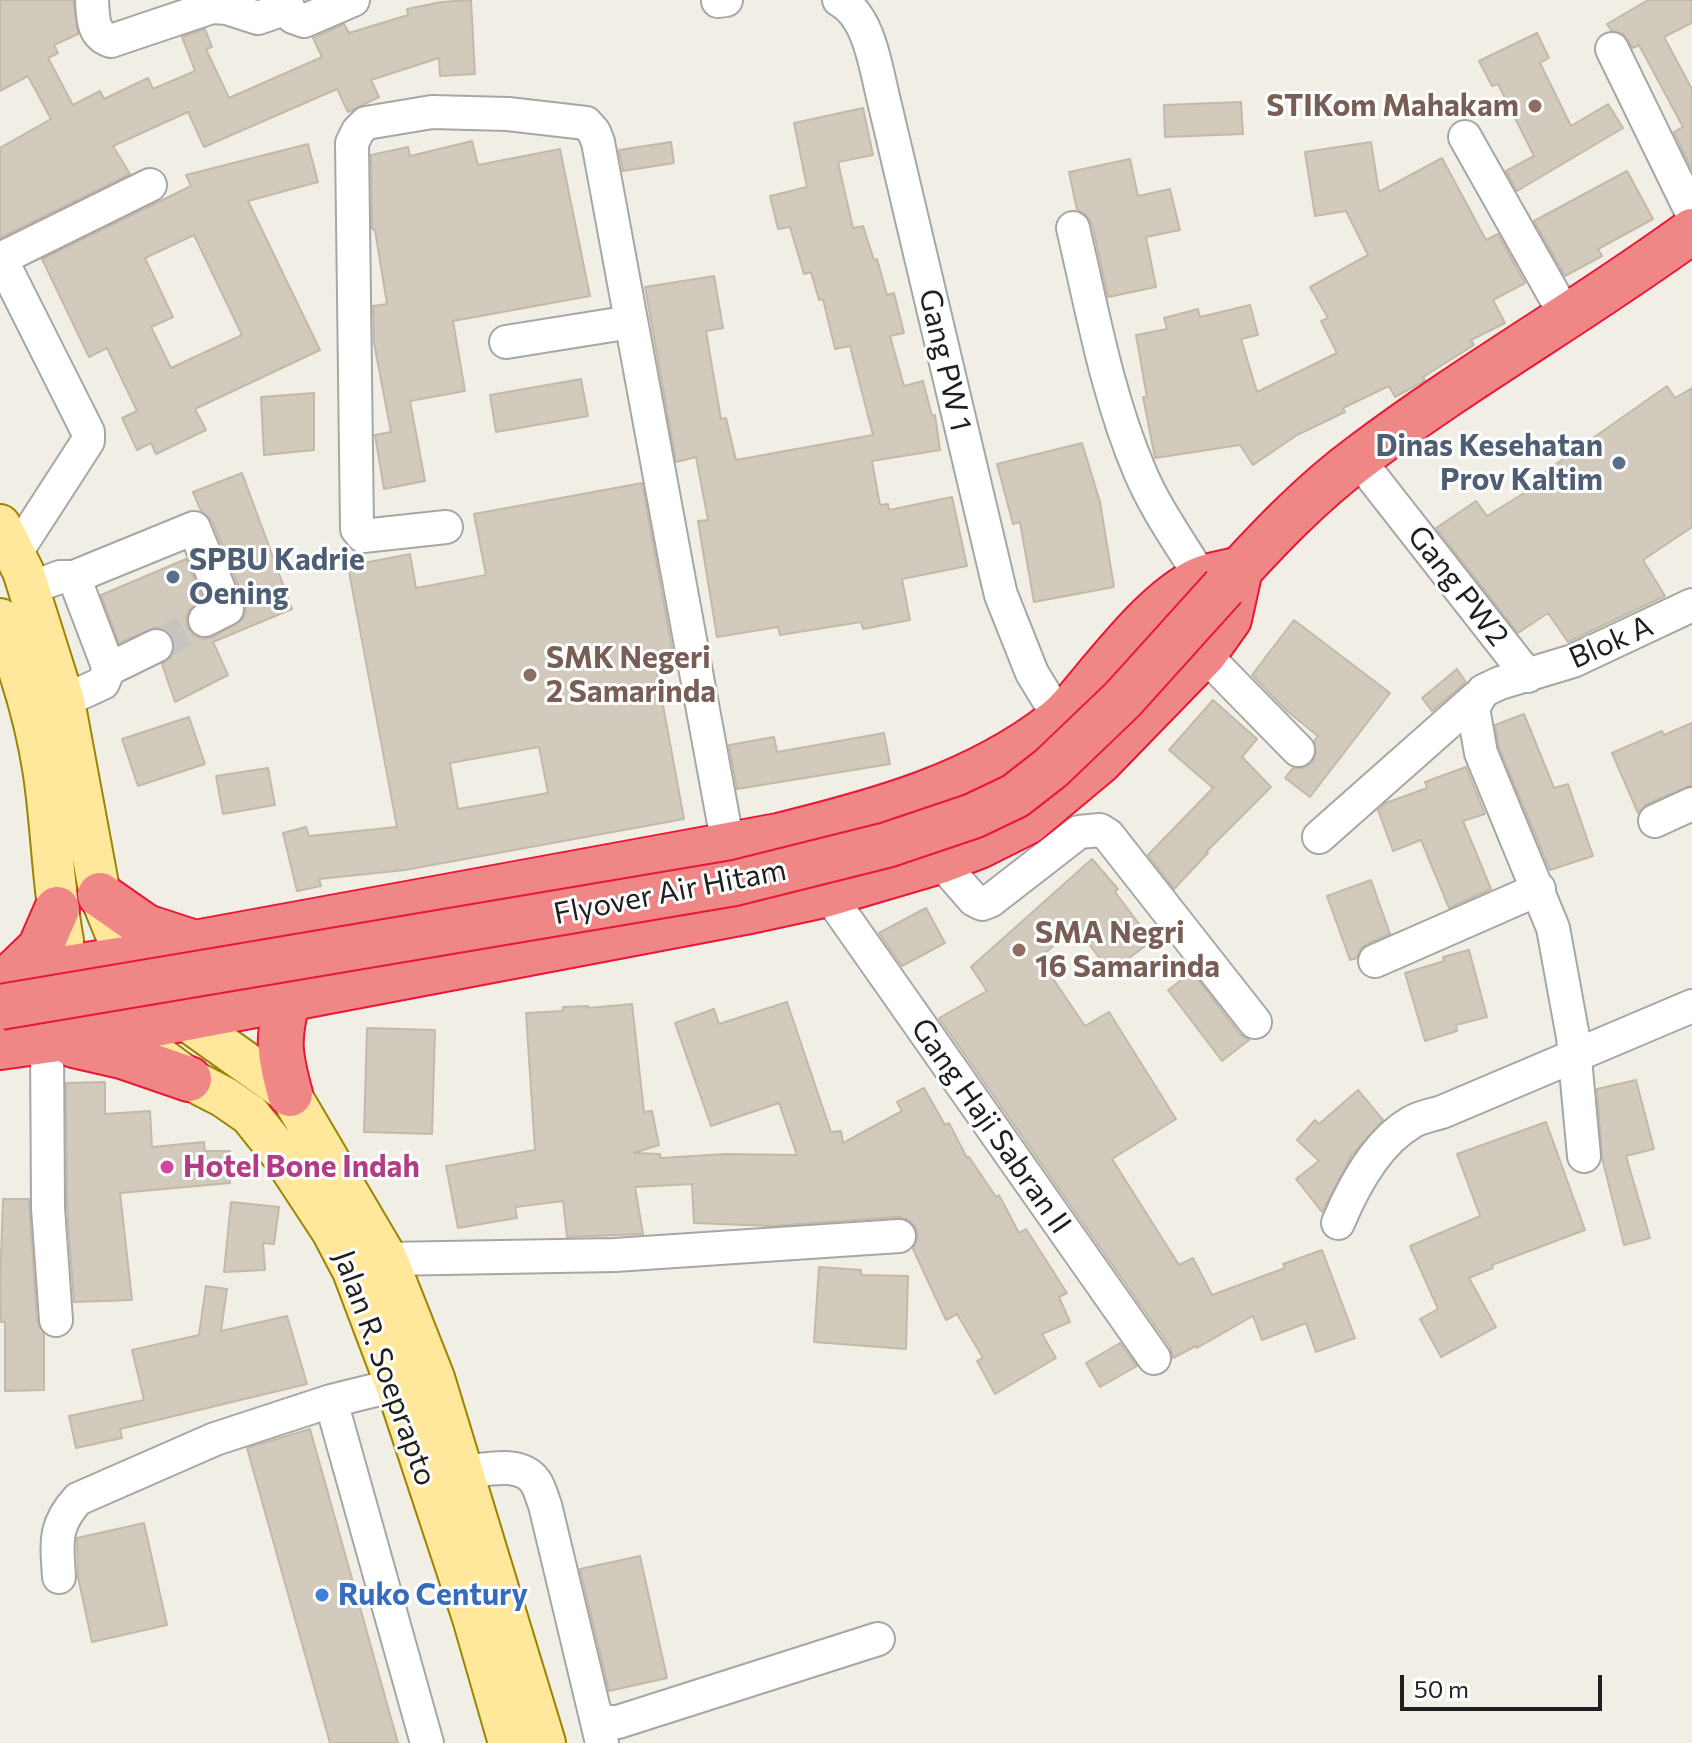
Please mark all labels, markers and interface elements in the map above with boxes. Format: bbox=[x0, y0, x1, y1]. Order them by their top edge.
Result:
place label: STIKom Mahakam bbox=[1266, 88, 1519, 124]
marker: STIKom Mahakam bbox=[1526, 97, 1544, 115]
street label: Gang PW 1 bbox=[911, 285, 979, 435]
place label: Dinas Kesehatan Prov Kaltim bbox=[1376, 428, 1603, 498]
marker: Dinas Kesehatan Prov Kaltim bbox=[1610, 454, 1628, 472]
street label: Gang PW2 bbox=[1400, 519, 1516, 653]
place label: SPBU Kadrie Oening bbox=[189, 542, 365, 612]
marker: SPBU Kadrie Oening bbox=[164, 568, 182, 586]
street label: Blok A bbox=[1564, 608, 1658, 676]
place label: SMK Negeri 2 Samarinda bbox=[546, 640, 716, 710]
marker: SMK Negeri 2 Samarinda bbox=[521, 666, 539, 684]
street label: Flyover Air Hitam bbox=[551, 852, 789, 932]
place label: SMA Negri 16 Samarinda bbox=[1035, 915, 1220, 986]
marker: SMA Negri 16 Samarinda bbox=[1010, 941, 1028, 959]
street label: Gang Haji Sabran II bbox=[903, 1012, 1079, 1240]
place label: Hotel Bone Indah bbox=[183, 1149, 420, 1185]
marker: Hotel Bone Indah bbox=[158, 1158, 176, 1176]
street label: Jalan R. Soeprapto bbox=[326, 1246, 444, 1490]
place label: Ruko Century bbox=[338, 1577, 528, 1613]
marker: Ruko Century bbox=[313, 1586, 331, 1604]
scale bar bbox=[1404, 1659, 1606, 1709]
text: 50 m bbox=[1414, 1674, 1469, 1703]

